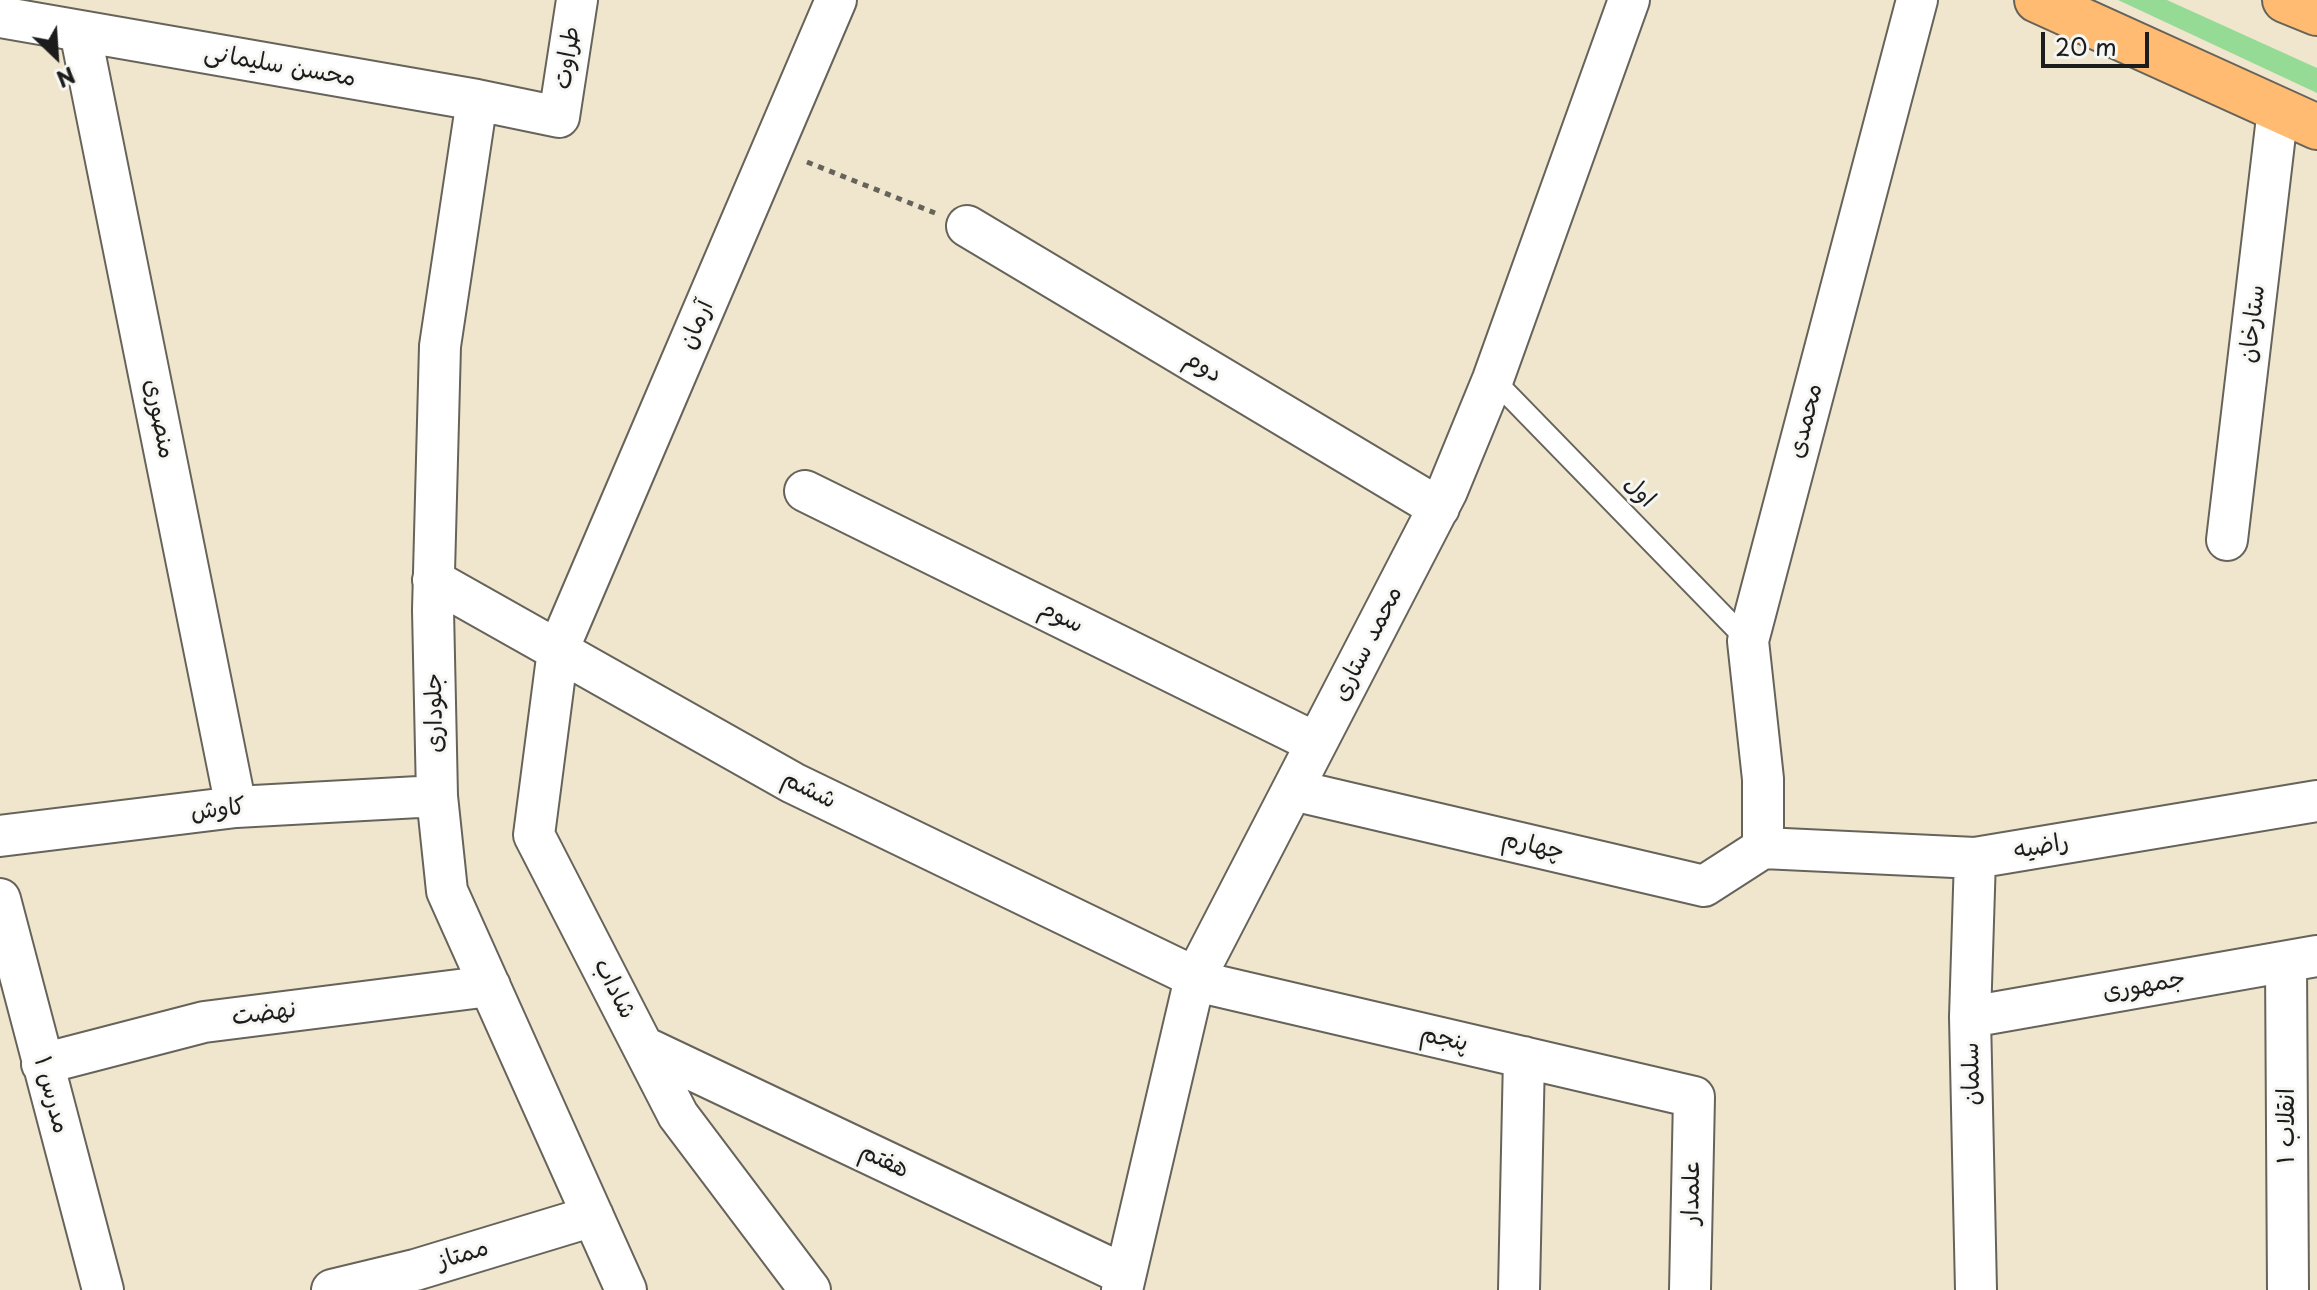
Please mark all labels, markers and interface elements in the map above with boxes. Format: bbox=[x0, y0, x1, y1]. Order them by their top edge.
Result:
north arrow bbox=[16, 16, 96, 96]
scale bar bbox=[2045, 16, 2153, 66]
street label: طراوت bbox=[549, 24, 587, 92]
text: 20 m bbox=[2055, 28, 2117, 64]
street label: محسن سلیمانی bbox=[202, 38, 358, 94]
text: N bbox=[51, 60, 81, 97]
street label: ستارخان bbox=[2234, 283, 2272, 365]
street label: آرمان bbox=[674, 296, 720, 354]
street label: دوم bbox=[1179, 345, 1227, 389]
street label: منصوری bbox=[137, 377, 181, 461]
street label: محمدی bbox=[1782, 381, 1830, 461]
street label: اول bbox=[1617, 470, 1661, 514]
street label: محمد ستاری bbox=[1327, 582, 1409, 706]
street label: سوم bbox=[1034, 594, 1088, 640]
street label: جلوداری bbox=[420, 673, 450, 753]
street label: ششم bbox=[777, 764, 841, 816]
street label: کاوش bbox=[189, 793, 247, 827]
street label: چهارم bbox=[1499, 825, 1567, 867]
street label: راضیه bbox=[2011, 828, 2071, 866]
street label: شاداب bbox=[587, 954, 641, 1024]
street label: جمهوری bbox=[2100, 965, 2188, 1007]
street label: نهضت bbox=[230, 996, 298, 1032]
street label: پنجم bbox=[1417, 1020, 1471, 1058]
street label: سلمان bbox=[1957, 1042, 1987, 1106]
street label: مدرس ۱ bbox=[27, 1053, 75, 1137]
street label: انقلاب ۱ bbox=[2273, 1088, 2301, 1164]
street label: هفتم bbox=[855, 1137, 913, 1185]
street label: علمدار bbox=[1677, 1161, 1707, 1225]
street label: ممتاز bbox=[434, 1234, 492, 1276]

